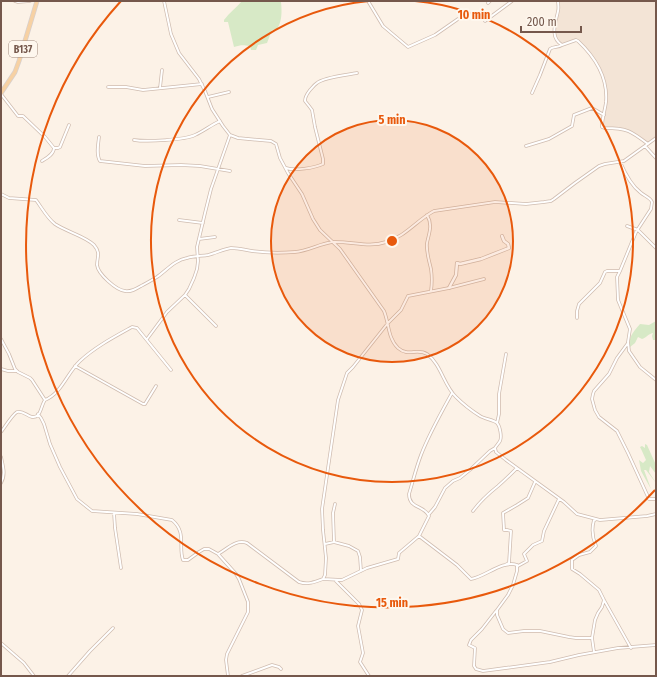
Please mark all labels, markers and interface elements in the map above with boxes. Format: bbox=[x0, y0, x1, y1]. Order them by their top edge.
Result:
text: 10 min bbox=[458, 8, 490, 22]
scale bar bbox=[521, 8, 581, 34]
text: 200 m bbox=[527, 15, 557, 29]
road number: B137 bbox=[9, 41, 37, 57]
text: 5 min bbox=[379, 113, 405, 127]
centre of rings bbox=[385, 234, 399, 248]
text: 15 min bbox=[376, 596, 408, 610]

